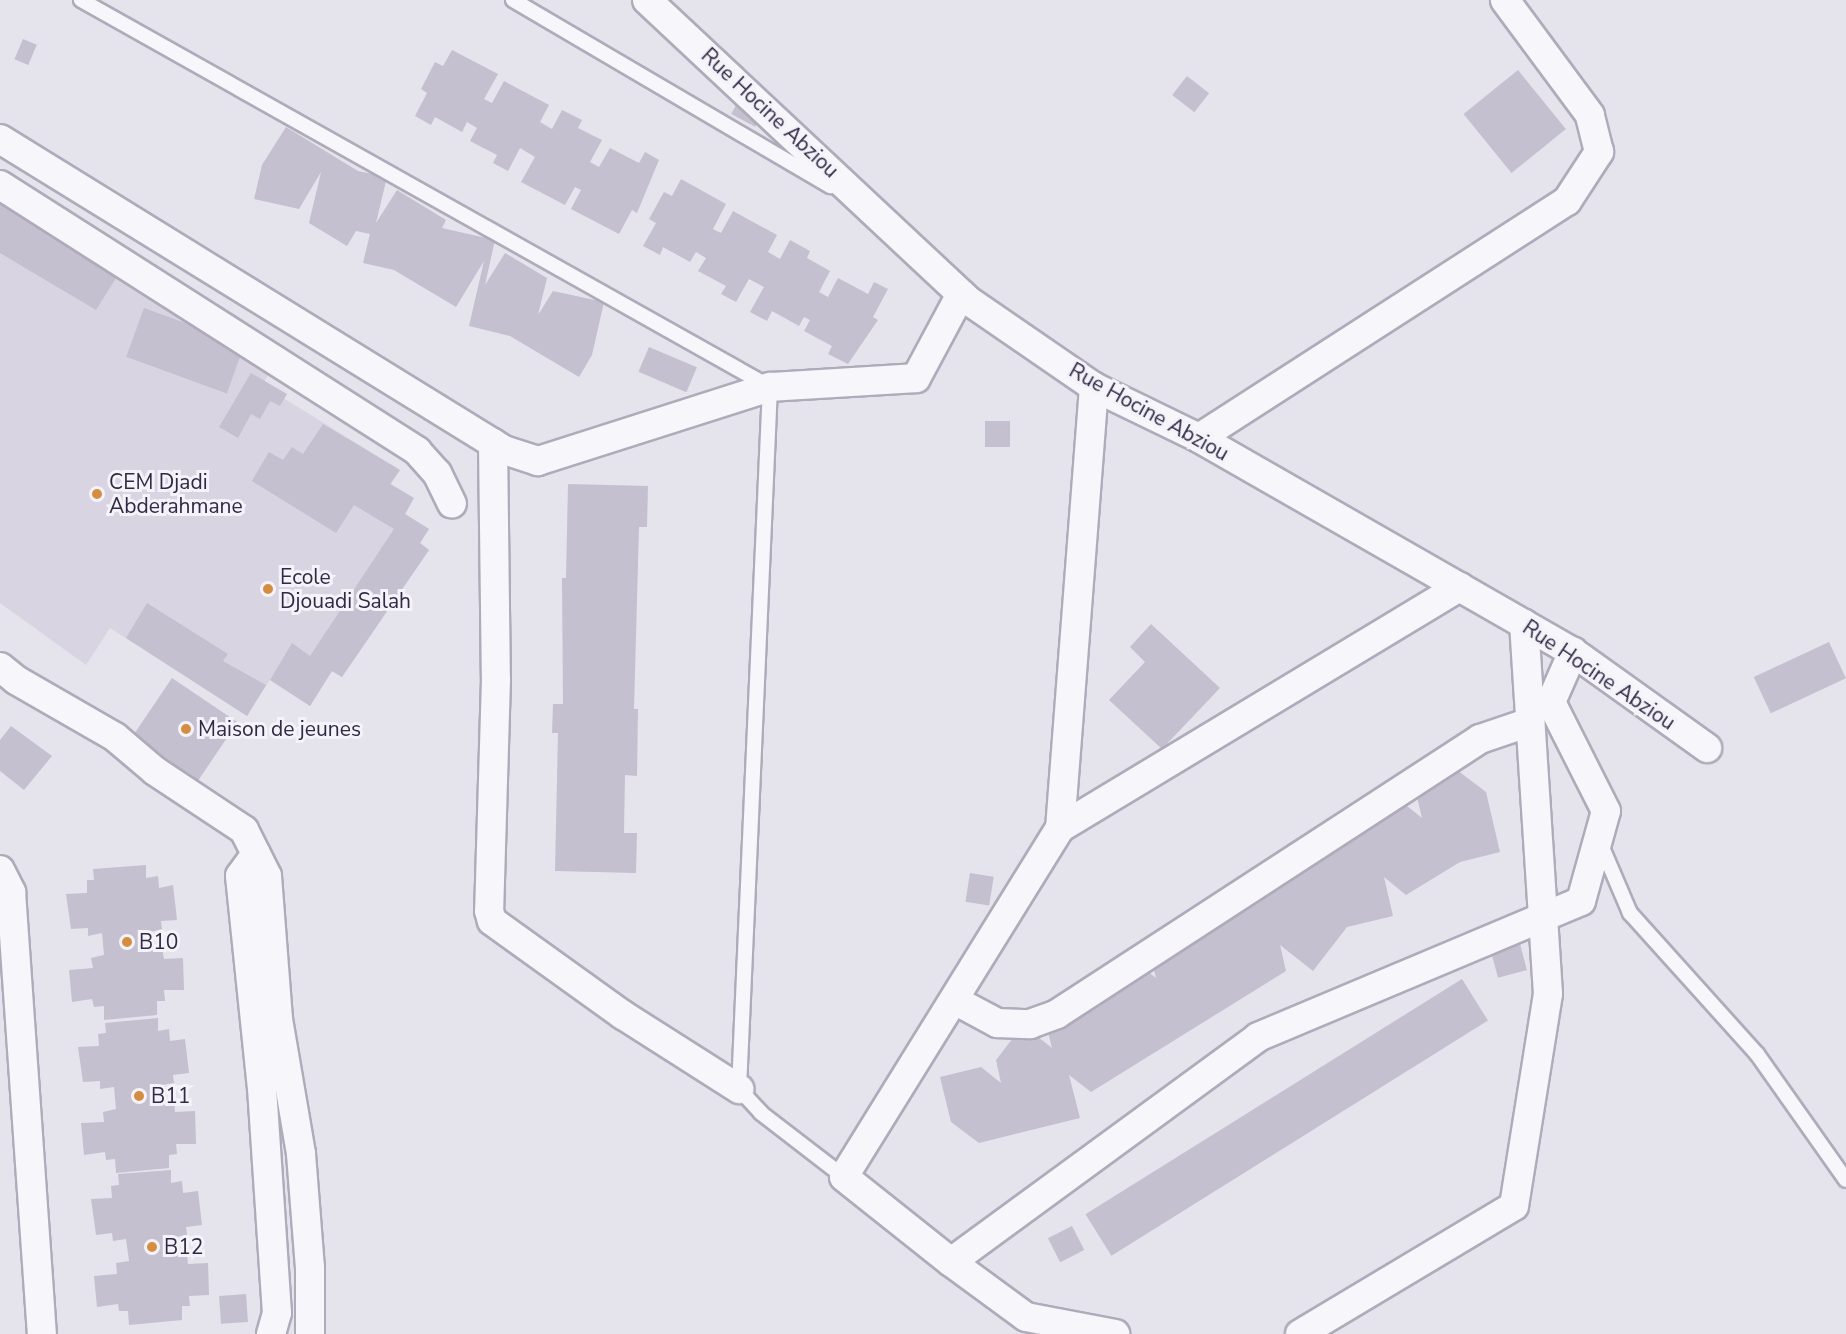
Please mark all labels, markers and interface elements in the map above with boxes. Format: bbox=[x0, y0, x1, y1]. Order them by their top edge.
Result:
street label: Rue Hocine Abziou bbox=[696, 43, 844, 183]
street label: Rue Hocine Abziou bbox=[1065, 358, 1233, 466]
place label: CEM Djadi Abderahmane bbox=[109, 469, 243, 519]
marker: CEM Djadi Abderahmane bbox=[90, 487, 104, 501]
place label: Ecole Djouadi Salah bbox=[280, 564, 411, 614]
marker: Ecole Djouadi Salah bbox=[261, 582, 275, 596]
street label: Rue Hocine Abziou bbox=[1518, 615, 1680, 735]
place label: Maison de jeunes bbox=[198, 716, 361, 742]
marker: Maison de jeunes bbox=[179, 722, 193, 736]
place label: B10 bbox=[139, 929, 178, 955]
marker: B10 bbox=[120, 935, 134, 949]
place label: B11 bbox=[151, 1083, 190, 1109]
marker: B11 bbox=[132, 1089, 146, 1103]
place label: B12 bbox=[164, 1234, 203, 1260]
marker: B12 bbox=[145, 1240, 159, 1254]

